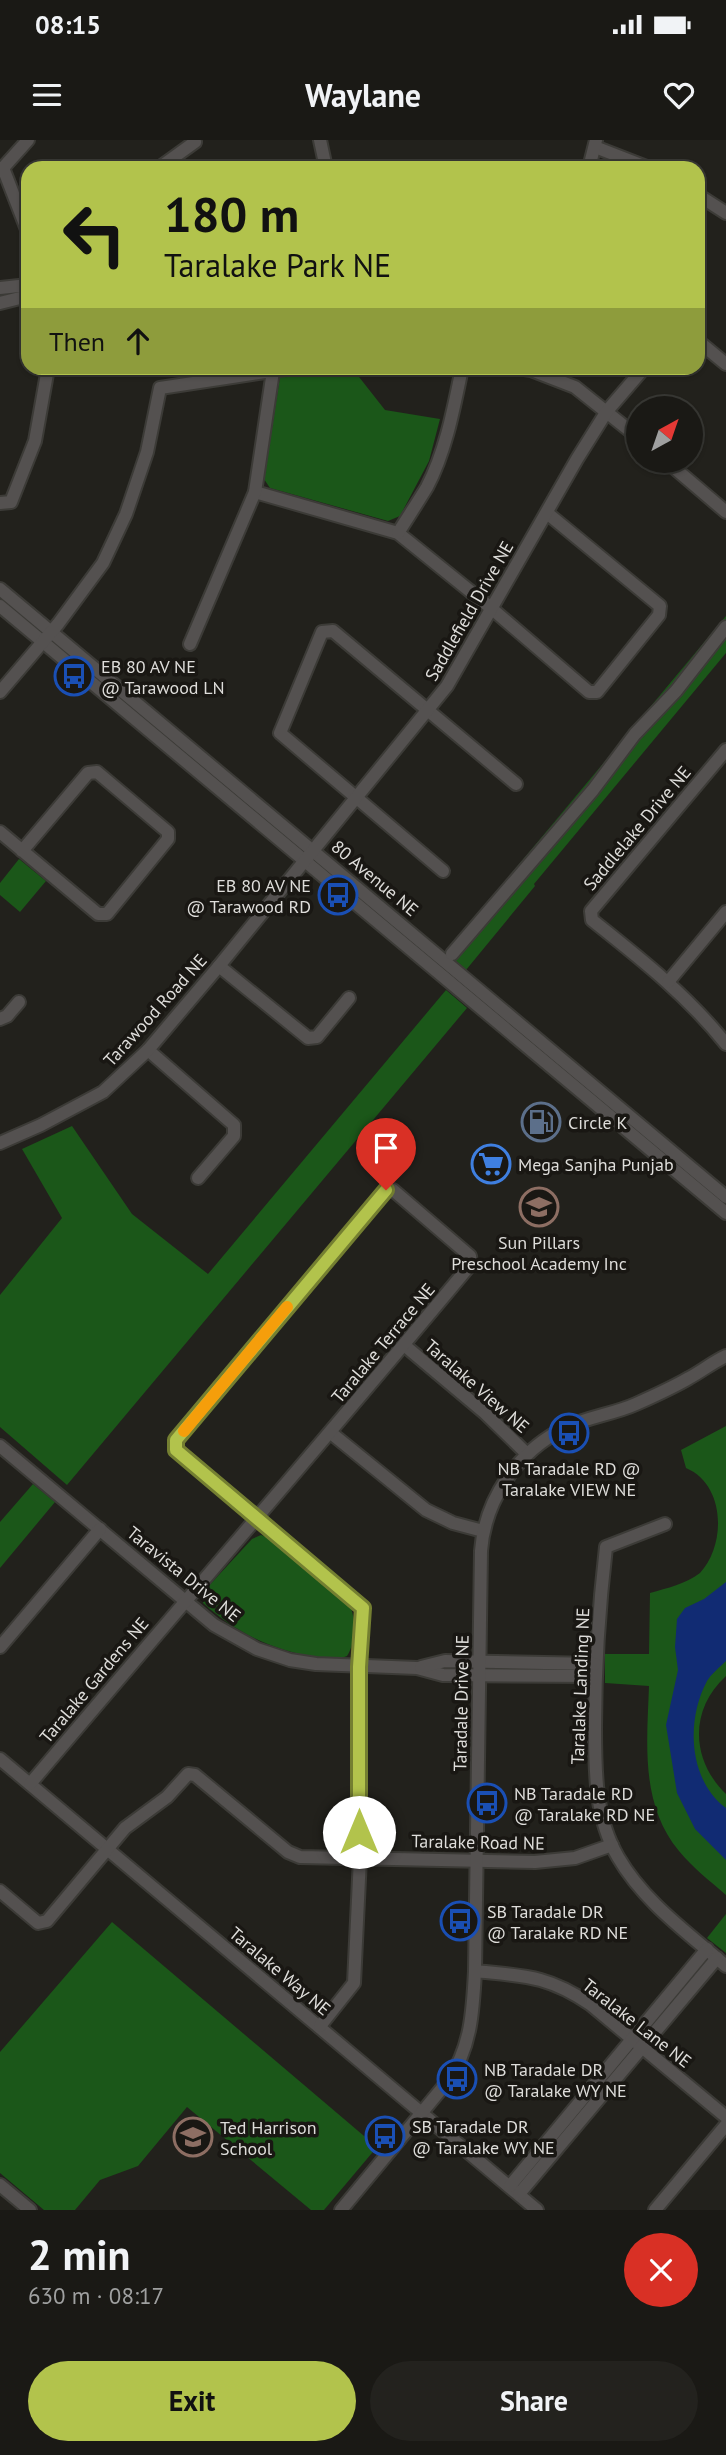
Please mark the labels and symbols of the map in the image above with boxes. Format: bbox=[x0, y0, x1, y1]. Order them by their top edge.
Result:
north arrow bbox=[626, 396, 704, 472]
street label: Saddlefield Drive NE bbox=[420, 537, 518, 685]
bus stop icon: EB 80 AV NE @ Tarawood LN bbox=[53, 655, 95, 697]
place label: EB 80 AV NE @ Tarawood LN bbox=[101, 655, 225, 699]
street label: Saddlelake Drive NE bbox=[578, 761, 696, 895]
street label: 80 Avenue NE bbox=[327, 835, 423, 921]
place label: EB 80 AV NE @ Tarawood RD bbox=[186, 874, 311, 918]
bus stop icon: EB 80 AV NE @ Tarawood RD bbox=[317, 874, 359, 916]
street label: Tarawood Road NE bbox=[98, 949, 212, 1071]
fuel station icon: Circle K bbox=[520, 1101, 562, 1143]
place label: Circle K bbox=[568, 1111, 628, 1134]
pin bbox=[356, 1118, 416, 1190]
supermarket icon: Mega Sanjha Punjab bbox=[470, 1143, 512, 1185]
place label: Mega Sanjha Punjab bbox=[518, 1153, 674, 1176]
school or university icon: Sun Pillars Preschool Academy Inc bbox=[518, 1186, 560, 1228]
place label: Sun Pillars Preschool Academy Inc bbox=[451, 1231, 627, 1275]
street label: Taralake Terrace NE bbox=[326, 1278, 440, 1408]
street label: Taralake View NE bbox=[420, 1334, 534, 1438]
bus stop icon: NB Taradale RD @ Taralake VIEW NE bbox=[548, 1412, 590, 1454]
place label: NB Taradale RD @ Taralake VIEW NE bbox=[497, 1457, 641, 1501]
street label: Taravista Drive NE bbox=[122, 1521, 246, 1627]
street label: Taralake Landing NE bbox=[566, 1607, 594, 1765]
street label: Taralake Gardens NE bbox=[35, 1612, 153, 1748]
street label: Taradale Drive NE bbox=[448, 1634, 474, 1772]
bus stop icon: NB Taradale RD @ Taralake RD NE bbox=[466, 1782, 508, 1824]
place label: NB Taradale RD @ Taralake RD NE bbox=[514, 1782, 655, 1826]
position arrow bbox=[322, 1795, 396, 1869]
street label: Taralake Road NE bbox=[411, 1829, 545, 1855]
bus stop icon: SB Taradale DR @ Taralake RD NE bbox=[439, 1900, 481, 1942]
place label: SB Taradale DR @ Taralake RD NE bbox=[487, 1900, 628, 1944]
street label: Taralake Way NE bbox=[224, 1922, 336, 2020]
street label: Taralake Lane NE bbox=[578, 1973, 696, 2073]
bus stop icon: NB Taradale DR @ Taralake WY NE bbox=[436, 2058, 478, 2100]
place label: NB Taradale DR @ Taralake WY NE bbox=[484, 2058, 627, 2102]
bus stop icon: SB Taradale DR @ Taralake WY NE bbox=[364, 2115, 406, 2157]
place label: SB Taradale DR @ Taralake WY NE bbox=[412, 2115, 555, 2159]
school or university icon: Ted Harrison School bbox=[172, 2116, 214, 2158]
place label: Ted Harrison School bbox=[220, 2116, 316, 2160]

